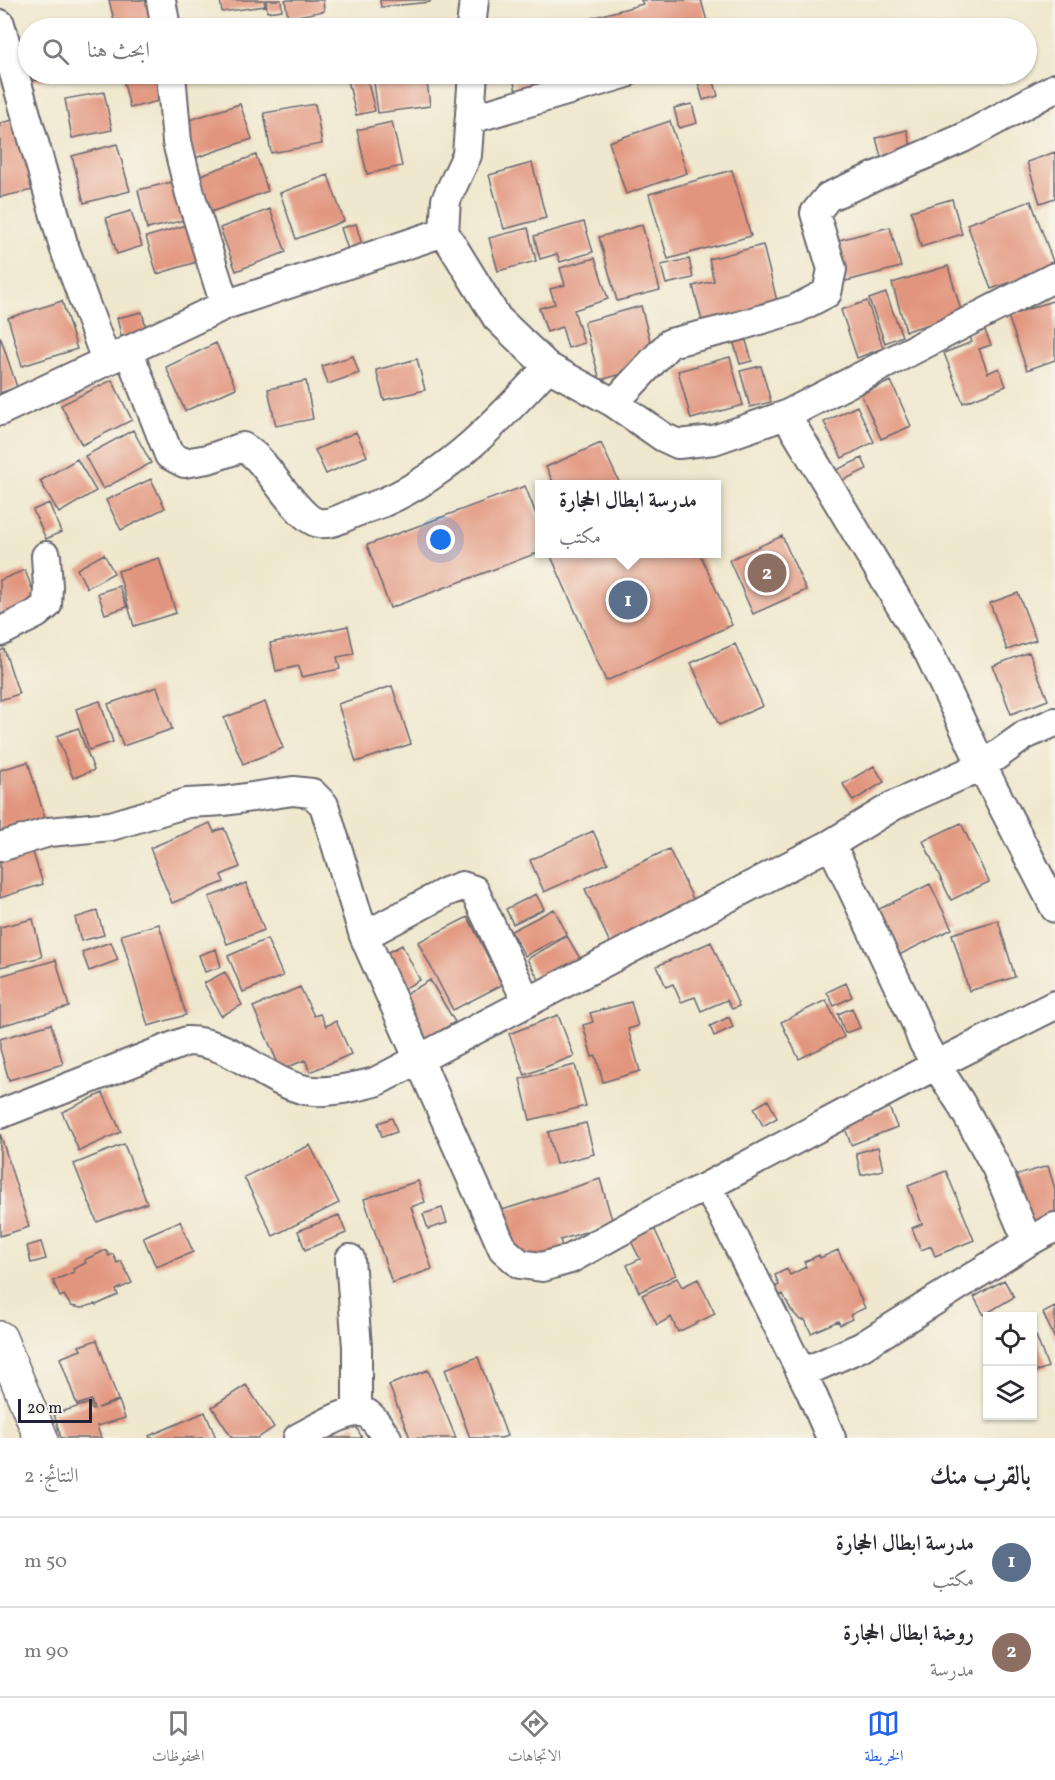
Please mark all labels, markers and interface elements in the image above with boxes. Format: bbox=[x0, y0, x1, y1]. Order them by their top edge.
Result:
search box bbox=[18, 18, 1037, 84]
icon: search bbox=[39, 35, 72, 68]
text: ابحث هنا bbox=[87, 36, 150, 67]
popup bbox=[535, 480, 721, 558]
text: مدرسة ابطال الحجارة bbox=[559, 486, 697, 517]
text: مكتب bbox=[559, 524, 601, 552]
your location bbox=[426, 525, 455, 554]
pin: 2 bbox=[748, 550, 786, 596]
pin: 1 bbox=[608, 578, 648, 622]
map controls bbox=[983, 1312, 1037, 1420]
button: locate bbox=[983, 1312, 1037, 1366]
button: layers bbox=[983, 1366, 1037, 1420]
scale bar bbox=[18, 1396, 92, 1424]
text: 20 m bbox=[27, 1398, 62, 1420]
text: بالقرب منك bbox=[930, 1459, 1031, 1495]
text: النتائج: 2 bbox=[24, 1463, 79, 1491]
text: مدرسة ابطال الحجارة bbox=[836, 1529, 974, 1560]
text: 50 m bbox=[24, 1548, 67, 1576]
text: 1 bbox=[1007, 1548, 1016, 1576]
text: مكتب bbox=[932, 1567, 974, 1595]
text: روضة ابطال الحجارة bbox=[843, 1619, 974, 1650]
text: 90 m bbox=[24, 1638, 69, 1666]
text: 2 bbox=[1006, 1638, 1017, 1666]
text: مدرسة bbox=[930, 1657, 974, 1685]
tab: المحفوظات bbox=[152, 1707, 204, 1771]
tab: الاتجاهات bbox=[508, 1707, 561, 1771]
tab: الخريطة bbox=[864, 1707, 903, 1771]

